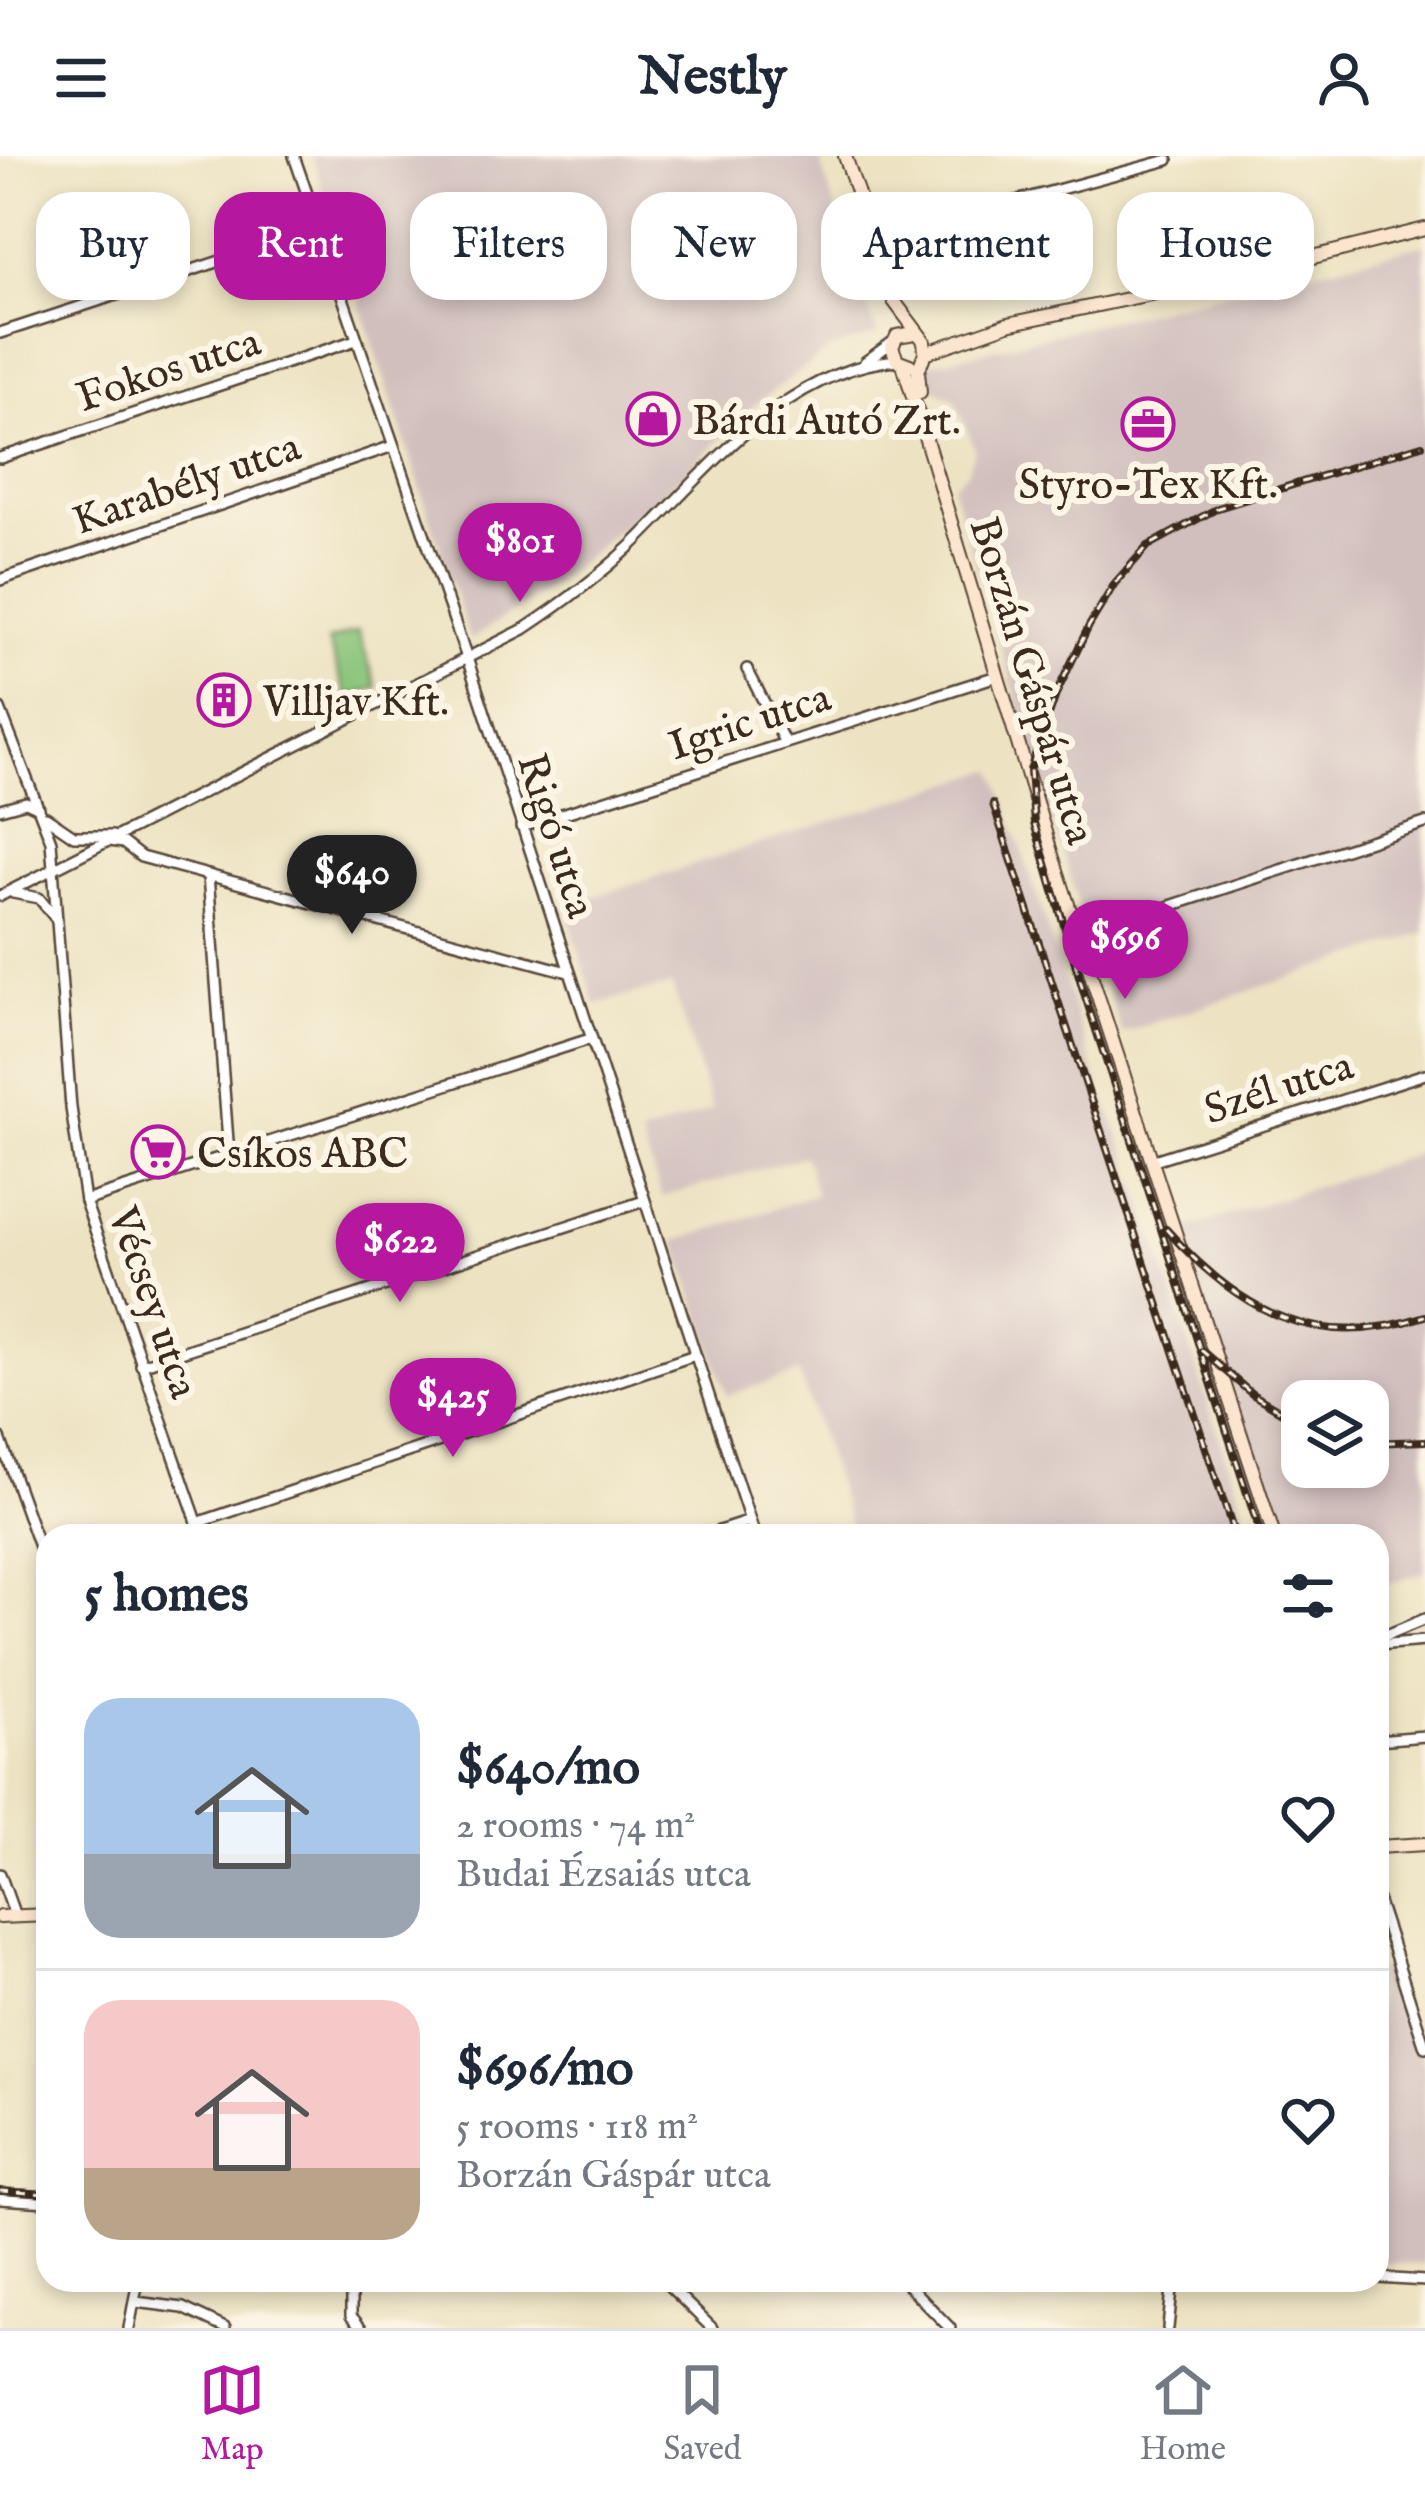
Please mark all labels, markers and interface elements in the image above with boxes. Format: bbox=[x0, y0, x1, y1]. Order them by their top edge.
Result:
text: Nestly bbox=[638, 44, 787, 113]
icon: menu bbox=[48, 45, 114, 111]
icon: person bbox=[1311, 45, 1377, 111]
chip: Buy bbox=[36, 192, 190, 300]
chip: Rent bbox=[214, 192, 386, 300]
chip: Filters bbox=[410, 192, 607, 300]
chip: New bbox=[631, 192, 797, 300]
chip: Apartment bbox=[821, 192, 1093, 300]
chip: House bbox=[1117, 192, 1314, 300]
street label: Fokos utca bbox=[71, 317, 268, 426]
shop icon: Bárdi Autó Zrt. bbox=[625, 391, 681, 447]
place label: Bárdi Autó Zrt. bbox=[692, 396, 961, 449]
office icon: Styro-Tex Kft. bbox=[1120, 396, 1176, 452]
street label: Karabély utca bbox=[66, 421, 309, 549]
place label: Styro-Tex Kft. bbox=[1018, 460, 1278, 513]
pin: $801 bbox=[449, 503, 591, 605]
street label: Borzán Gáspár utca bbox=[956, 511, 1106, 852]
text: $801 bbox=[485, 517, 555, 566]
building icon: Villjav Kft. bbox=[196, 672, 252, 728]
street label: Igric utca bbox=[663, 672, 838, 774]
place label: Villjav Kft. bbox=[262, 677, 449, 730]
street label: Rigó utca bbox=[503, 747, 606, 926]
pin: $640 bbox=[281, 835, 423, 937]
text: $640 bbox=[314, 849, 390, 898]
pin: $696 bbox=[1054, 900, 1196, 1002]
text: $696 bbox=[1089, 914, 1161, 963]
street label: Szél utca bbox=[1198, 1040, 1361, 1138]
supermarket icon: Csíkos ABC bbox=[130, 1124, 186, 1180]
place label: Csíkos ABC bbox=[197, 1129, 408, 1182]
street label: Vécsey utca bbox=[94, 1200, 209, 1407]
pin: $622 bbox=[329, 1203, 471, 1305]
text: $622 bbox=[363, 1217, 437, 1266]
pin: $425 bbox=[382, 1358, 524, 1460]
text: $425 bbox=[416, 1372, 490, 1421]
map controls bbox=[1281, 1380, 1389, 1488]
button: layers bbox=[1281, 1380, 1389, 1488]
icon: filters bbox=[1275, 1563, 1341, 1629]
text: 5 homes bbox=[84, 1564, 249, 1629]
text: $640/mo bbox=[456, 1737, 640, 1802]
icon: home bbox=[180, 1746, 324, 1890]
icon: heart bbox=[1275, 1785, 1341, 1851]
text: 2 rooms · 74 m² bbox=[456, 1802, 695, 1851]
text: Budai Ézsaiás utca bbox=[456, 1851, 751, 1900]
text: $696/mo bbox=[456, 2038, 634, 2103]
icon: home bbox=[180, 2048, 324, 2192]
icon: heart bbox=[1275, 2087, 1341, 2153]
text: 5 rooms · 118 m² bbox=[456, 2103, 698, 2152]
text: Borzán Gáspár utca bbox=[456, 2152, 771, 2201]
tab: Map bbox=[199, 2357, 265, 2471]
tab: Saved bbox=[663, 2357, 741, 2471]
tab: Home bbox=[1140, 2357, 1226, 2471]

